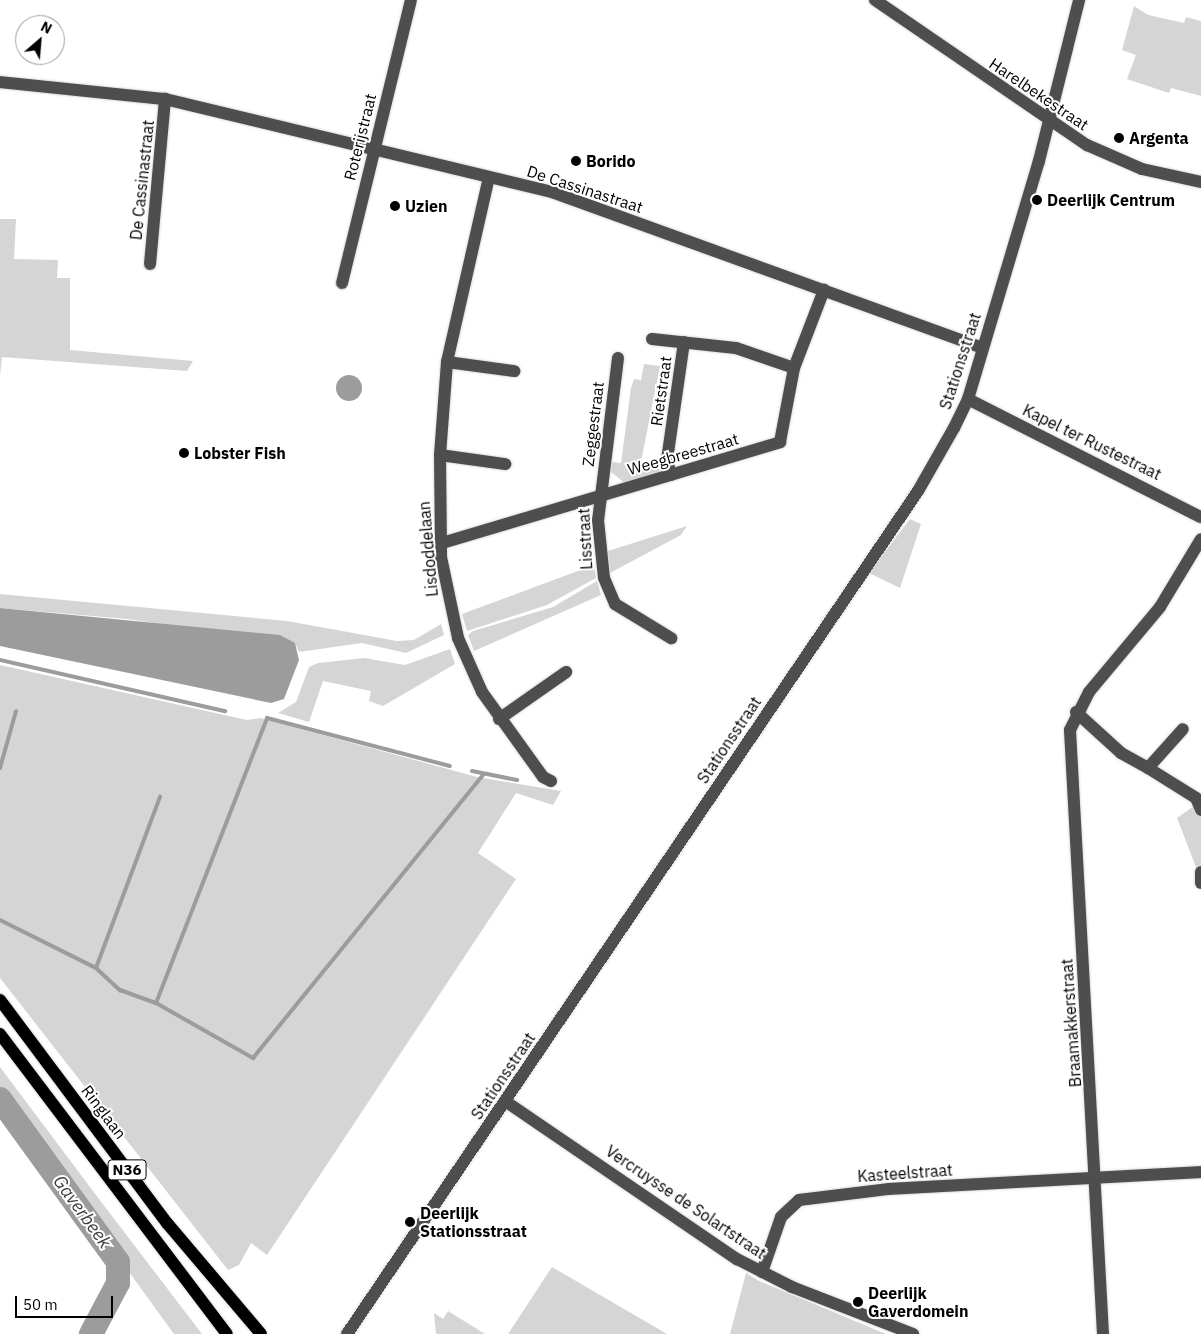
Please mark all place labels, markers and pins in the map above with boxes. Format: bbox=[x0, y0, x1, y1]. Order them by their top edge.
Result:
place label: Argenta bbox=[1129, 128, 1189, 148]
marker: Argenta bbox=[1113, 132, 1125, 144]
place label: Borido bbox=[586, 151, 635, 171]
marker: Borido bbox=[570, 155, 582, 167]
place label: Deerlijk Centrum bbox=[1047, 190, 1175, 210]
marker: Deerlijk Centrum bbox=[1031, 194, 1043, 206]
place label: Uzien bbox=[405, 196, 447, 216]
marker: Uzien bbox=[389, 200, 401, 212]
place label: Lobster Fish bbox=[194, 443, 286, 463]
marker: Lobster Fish bbox=[178, 447, 190, 459]
place label: Deerlijk Stationsstraat bbox=[420, 1203, 527, 1241]
marker: Deerlijk Stationsstraat bbox=[404, 1216, 416, 1228]
place label: Deerlijk Gaverdomein bbox=[868, 1283, 968, 1321]
marker: Deerlijk Gaverdomein bbox=[852, 1296, 864, 1308]

